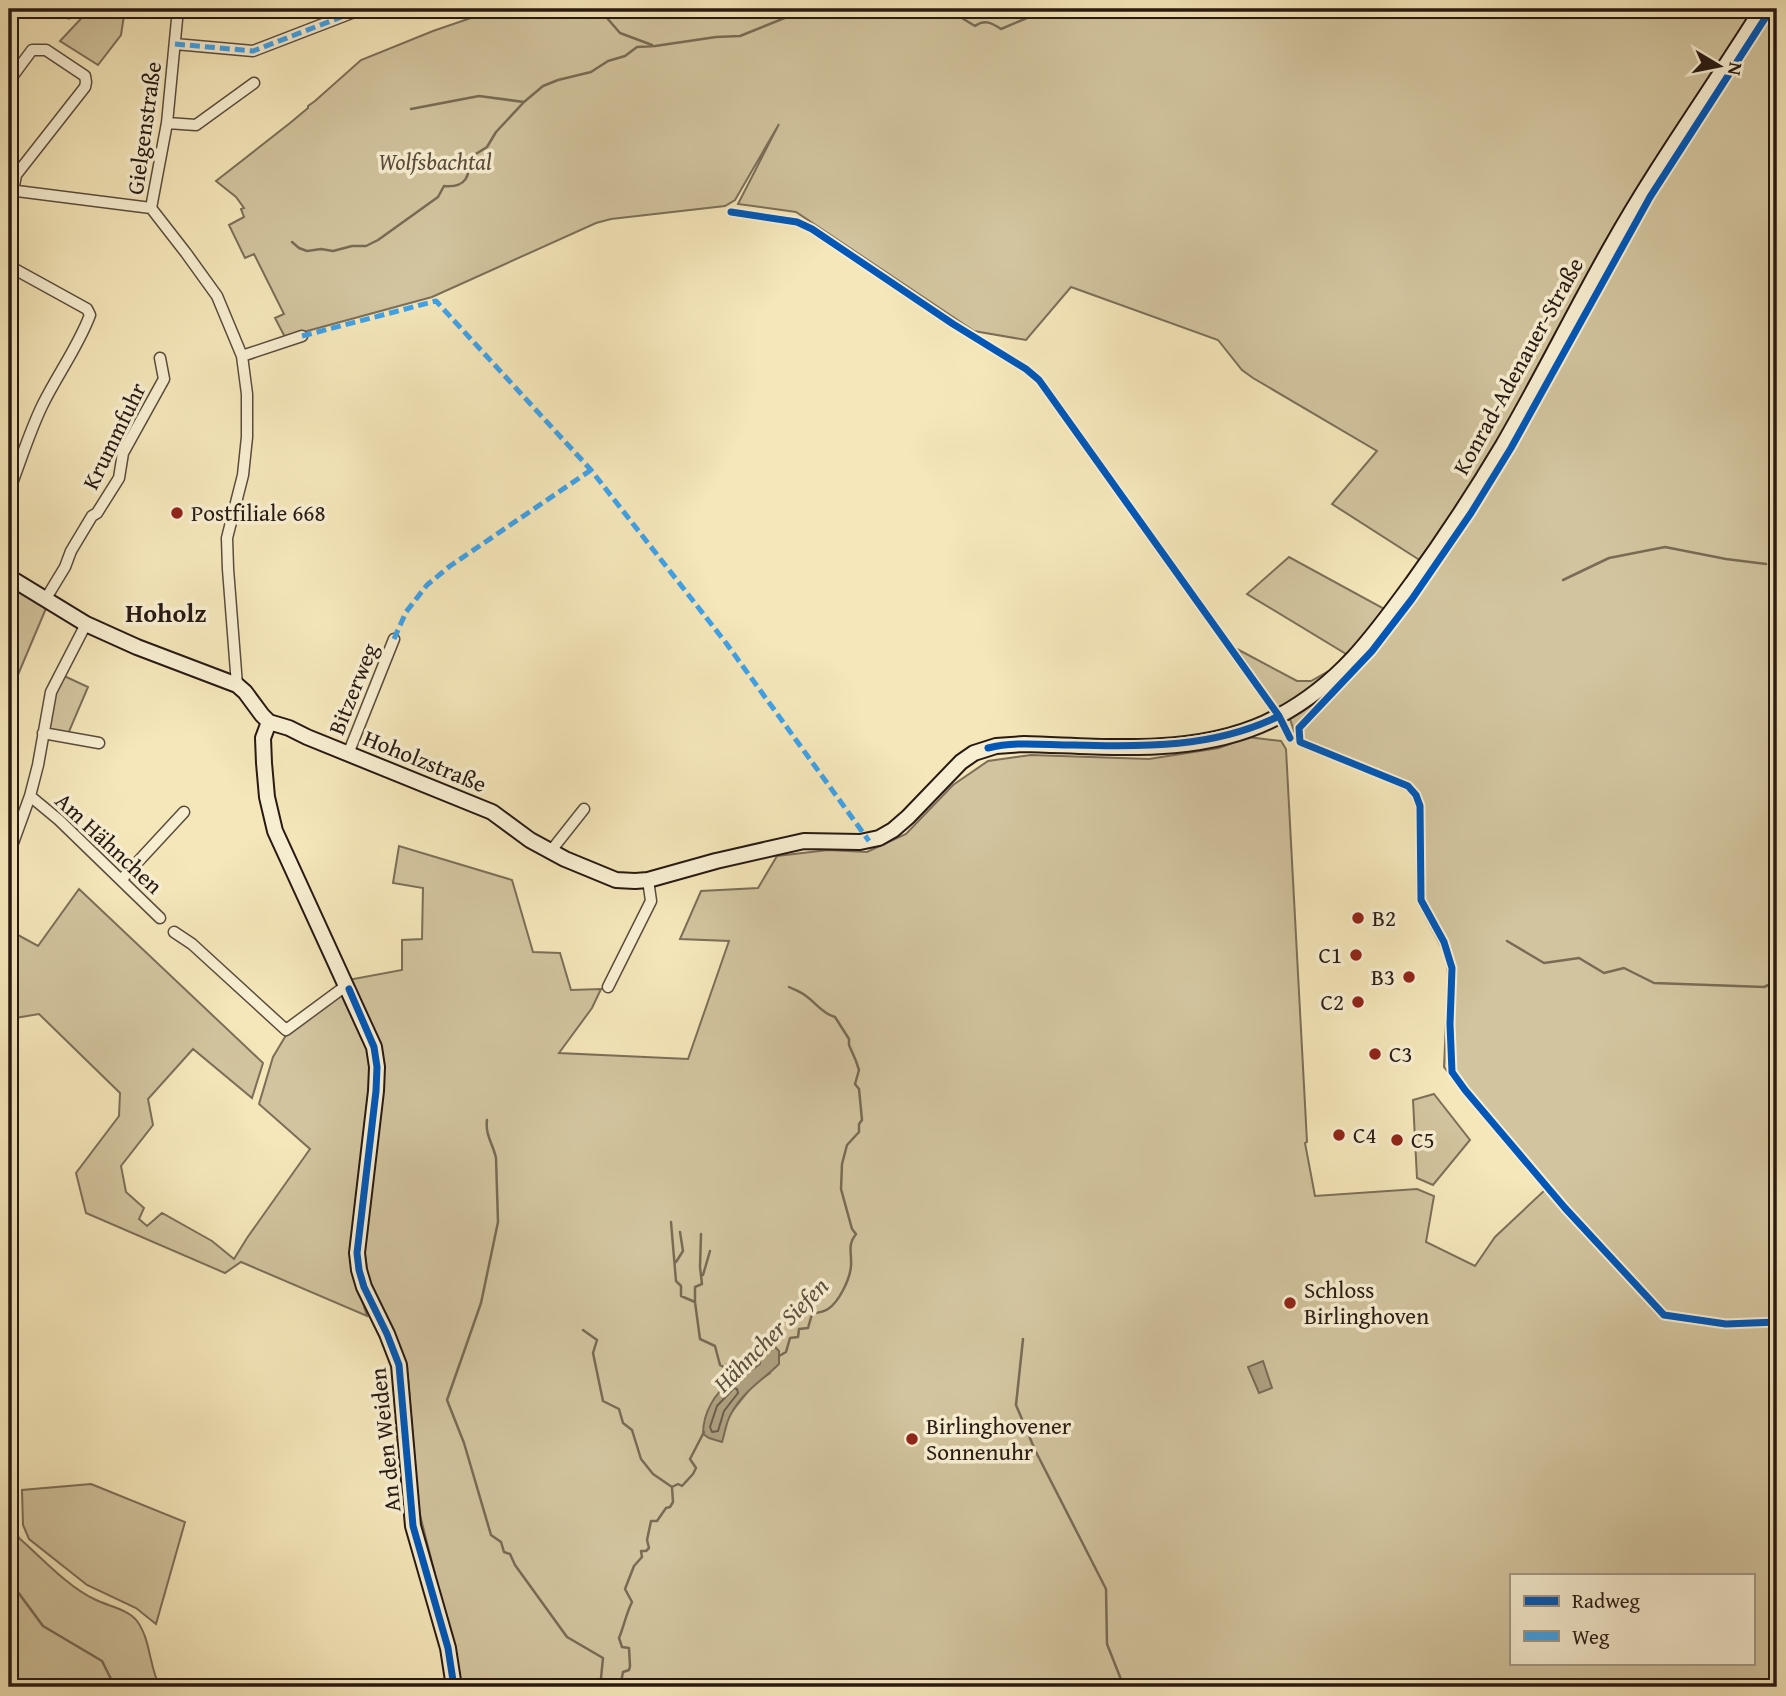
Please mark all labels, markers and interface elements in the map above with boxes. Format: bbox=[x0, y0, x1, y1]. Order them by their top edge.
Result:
north arrow bbox=[1684, 32, 1754, 102]
street label: Gielgenstraße bbox=[118, 59, 169, 197]
text: N bbox=[1721, 60, 1751, 78]
park label: Wolfsbachtal bbox=[378, 145, 492, 178]
street label: Konrad-Adenauer-Straße bbox=[1444, 251, 1591, 480]
street label: Krummfuhr bbox=[73, 376, 154, 495]
place label: Postfiliale 668 bbox=[191, 496, 326, 529]
marker: Postfiliale 668 bbox=[169, 505, 185, 521]
district label: Hoholz bbox=[125, 593, 207, 632]
street label: Bitzerweg bbox=[319, 638, 386, 740]
street label: Hoholzstraße bbox=[359, 721, 492, 800]
street label: Am Hähnchen bbox=[48, 784, 170, 901]
place label: B2 bbox=[1372, 901, 1396, 934]
marker: B2 bbox=[1350, 910, 1366, 926]
place label: C1 bbox=[1318, 938, 1342, 971]
marker: C1 bbox=[1348, 947, 1364, 963]
place label: B3 bbox=[1371, 960, 1395, 993]
marker: B3 bbox=[1401, 969, 1417, 985]
place label: C2 bbox=[1320, 985, 1344, 1018]
marker: C2 bbox=[1350, 994, 1366, 1010]
place label: C3 bbox=[1389, 1037, 1413, 1070]
marker: C3 bbox=[1367, 1046, 1383, 1062]
place label: C4 bbox=[1353, 1118, 1377, 1151]
place label: C5 bbox=[1411, 1123, 1435, 1156]
marker: C4 bbox=[1331, 1127, 1347, 1143]
marker: C5 bbox=[1389, 1132, 1405, 1148]
water label: Hähncher Siefen bbox=[704, 1269, 836, 1401]
place label: Schloss Birlinghoven bbox=[1304, 1273, 1429, 1332]
marker: Schloss Birlinghoven bbox=[1282, 1295, 1298, 1311]
street label: An den Weiden bbox=[361, 1366, 408, 1514]
place label: Birlinghovener Sonnenuhr bbox=[926, 1409, 1072, 1468]
marker: Birlinghovener Sonnenuhr bbox=[904, 1431, 920, 1447]
legend bbox=[1510, 1574, 1754, 1664]
text: Radweg bbox=[1572, 1585, 1641, 1616]
text: Weg bbox=[1572, 1621, 1610, 1652]

